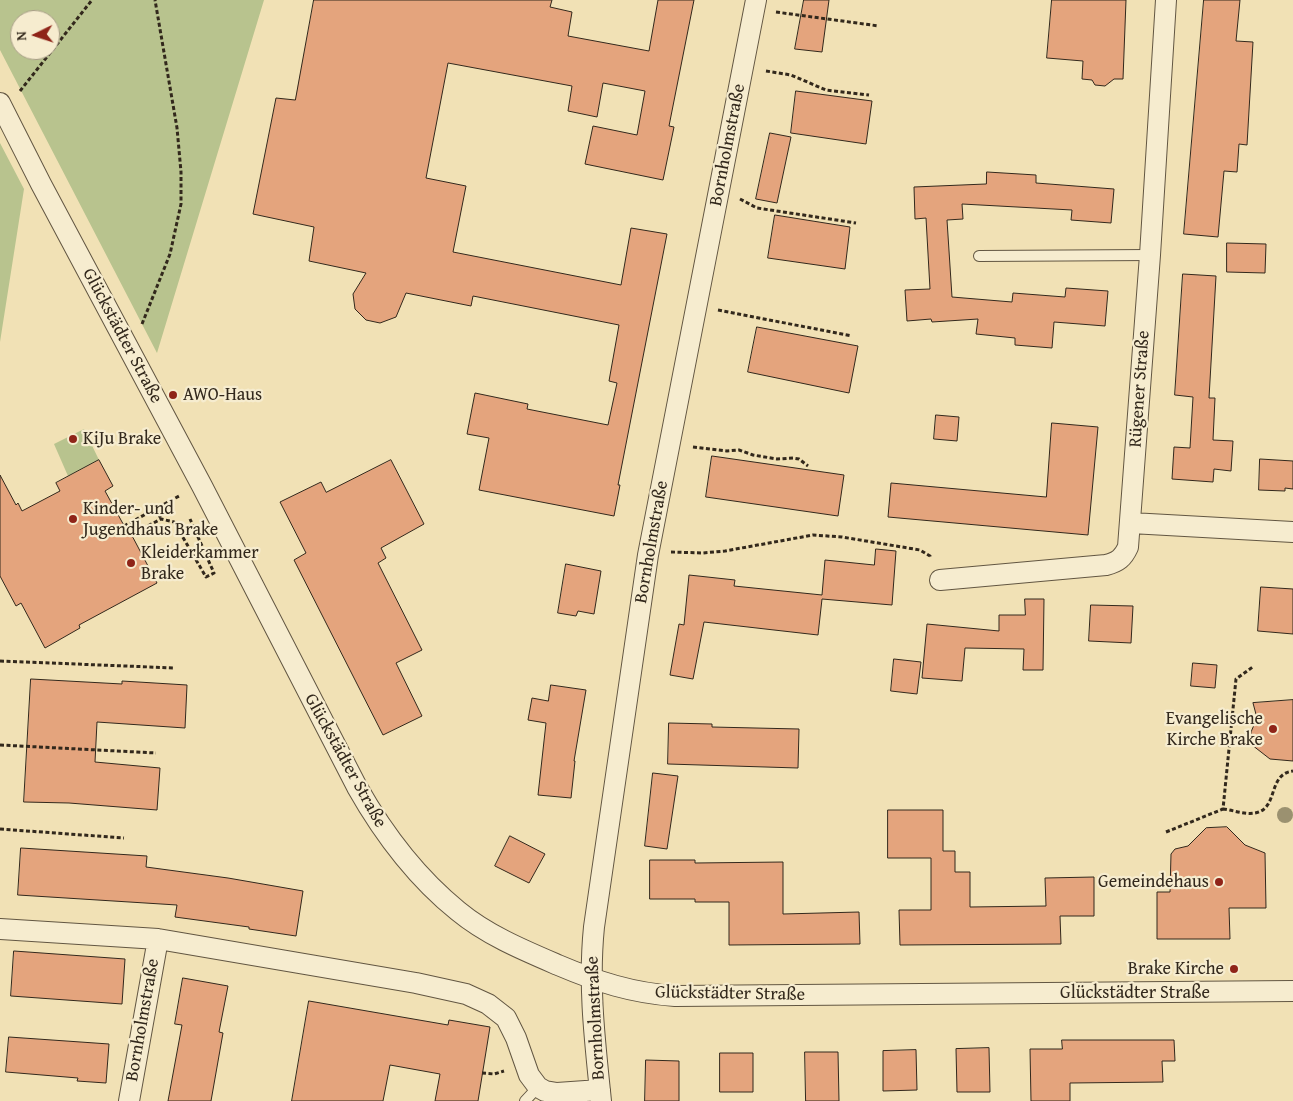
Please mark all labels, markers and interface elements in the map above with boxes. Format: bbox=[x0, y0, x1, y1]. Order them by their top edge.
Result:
north arrow bbox=[10, 10, 60, 60]
text: N bbox=[11, 31, 31, 41]
street label: Bornholmstraße bbox=[706, 82, 750, 208]
street label: Glückstädter Straße bbox=[77, 265, 167, 407]
street label: Rügener Straße bbox=[1125, 330, 1155, 448]
place label: AWO-Haus bbox=[183, 384, 262, 406]
marker: AWO-Haus bbox=[167, 389, 179, 401]
place label: KiJu Brake bbox=[83, 428, 161, 450]
marker: KiJu Brake bbox=[67, 433, 79, 445]
street label: Bornholmstraße bbox=[631, 479, 673, 605]
place label: Kinder- und Jugendhaus Brake bbox=[83, 498, 218, 540]
marker: Kinder- und Jugendhaus Brake bbox=[67, 513, 79, 525]
place label: Kleiderkammer Brake bbox=[141, 542, 259, 584]
marker: Kleiderkammer Brake bbox=[125, 557, 137, 569]
street label: Glückstädter Straße bbox=[299, 690, 391, 832]
place label: Evangelische Kirche Brake bbox=[1166, 708, 1263, 751]
marker: Evangelische Kirche Brake bbox=[1267, 723, 1279, 735]
place label: Gemeindehaus bbox=[1098, 871, 1209, 893]
marker: Gemeindehaus bbox=[1213, 876, 1225, 888]
street label: Bornholmstraße bbox=[582, 955, 610, 1081]
street label: Bornholmstraße bbox=[122, 957, 164, 1083]
place label: Brake Kirche bbox=[1128, 958, 1224, 980]
marker: Brake Kirche bbox=[1228, 963, 1240, 975]
street label: Glückstädter Straße bbox=[655, 982, 805, 1006]
street label: Glückstädter Straße bbox=[1060, 982, 1210, 1004]

